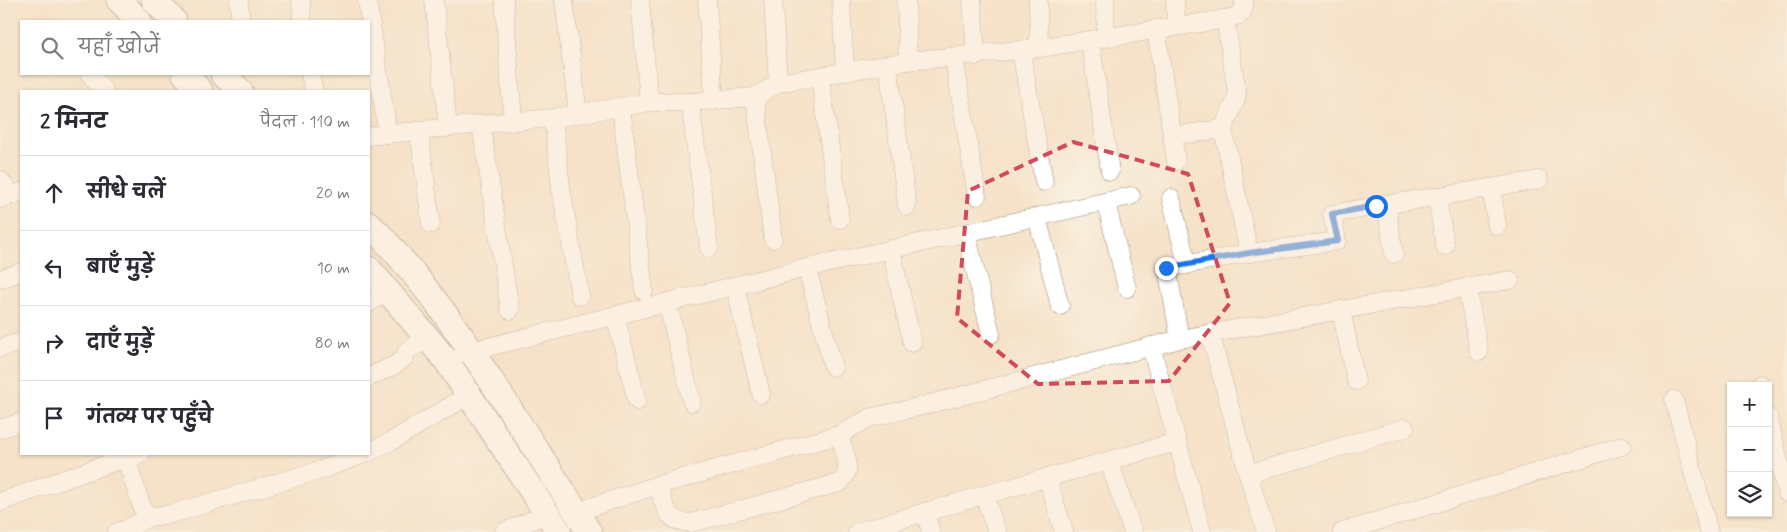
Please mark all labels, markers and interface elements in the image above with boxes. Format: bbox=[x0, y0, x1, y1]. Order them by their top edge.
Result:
search box bbox=[20, 20, 370, 75]
icon: search bbox=[38, 34, 66, 62]
text: यहाँ खोजें bbox=[78, 35, 160, 60]
text: 2 मिनट bbox=[40, 108, 107, 136]
text: पैदल · 110 m bbox=[260, 112, 350, 133]
icon: ahead bbox=[40, 179, 68, 207]
text: सीधे चलें bbox=[87, 180, 165, 205]
text: 20 m bbox=[316, 183, 350, 204]
route start bbox=[1365, 195, 1388, 218]
icon: left bbox=[40, 254, 68, 282]
text: बाएँ मुड़ें bbox=[87, 255, 154, 280]
route end bbox=[1155, 257, 1178, 280]
text: 10 m bbox=[317, 258, 350, 279]
icon: right bbox=[40, 329, 68, 357]
text: दाएँ मुड़ें bbox=[87, 330, 153, 355]
text: 80 m bbox=[315, 333, 350, 354]
map controls bbox=[1727, 382, 1772, 517]
button: + bbox=[1727, 382, 1772, 427]
icon: arrive bbox=[40, 404, 68, 432]
text: गंतव्य पर पहुँचे bbox=[87, 405, 213, 430]
button: − bbox=[1727, 427, 1772, 472]
button: layers bbox=[1727, 472, 1772, 517]

